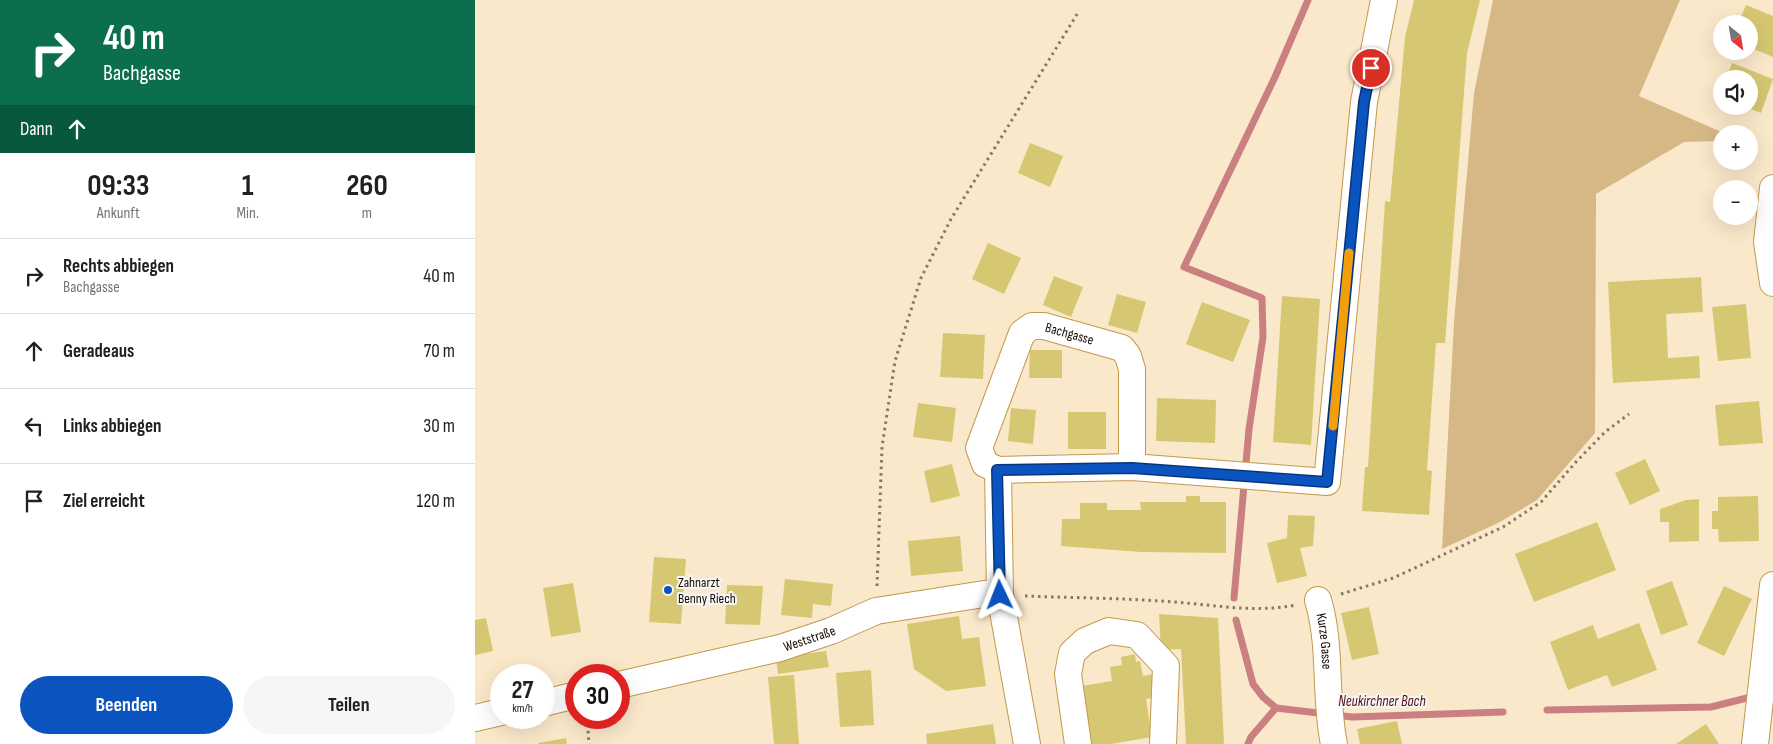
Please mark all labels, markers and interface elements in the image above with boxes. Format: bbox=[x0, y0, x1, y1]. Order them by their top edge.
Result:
north arrow bbox=[1713, 15, 1757, 60]
map controls bbox=[1713, 15, 1758, 225]
text: 40 m bbox=[103, 17, 165, 60]
icon: right bbox=[20, 20, 85, 85]
pin bbox=[1350, 47, 1392, 89]
icon: arrive bbox=[1357, 54, 1385, 82]
text: Bachgasse bbox=[103, 60, 181, 87]
button: sound bbox=[1713, 70, 1758, 115]
icon: ahead bbox=[63, 115, 91, 143]
text: Dann bbox=[20, 118, 53, 141]
button: + bbox=[1713, 125, 1758, 170]
text: 09:33 bbox=[87, 168, 149, 204]
text: 1 bbox=[242, 168, 254, 204]
text: 260 bbox=[346, 168, 388, 204]
button: − bbox=[1713, 180, 1758, 225]
text: Ankunft bbox=[97, 204, 140, 223]
text: Min. bbox=[237, 204, 259, 223]
text: m bbox=[362, 204, 372, 223]
text: Rechts abbiegen bbox=[63, 255, 174, 278]
icon: right bbox=[20, 262, 48, 290]
text: 40 m bbox=[423, 265, 455, 288]
text: Bachgasse bbox=[63, 278, 120, 297]
street label: Bachgasse bbox=[1043, 319, 1096, 349]
icon: ahead bbox=[20, 337, 48, 365]
text: Geradeaus bbox=[63, 340, 134, 363]
text: 70 m bbox=[424, 340, 455, 363]
icon: left bbox=[20, 412, 48, 440]
text: Links abbiegen bbox=[63, 415, 161, 438]
text: 30 m bbox=[423, 415, 455, 438]
icon: arrive bbox=[20, 487, 48, 515]
text: Ziel erreicht bbox=[63, 490, 145, 513]
text: 120 m bbox=[417, 490, 455, 513]
position arrow bbox=[973, 568, 1025, 620]
place label: Zahnarzt Benny Riech bbox=[678, 574, 736, 607]
marker: Zahnarzt Benny Riech bbox=[662, 584, 674, 596]
street label: Kurze Gasse bbox=[1313, 612, 1335, 670]
street label: Weststraße bbox=[781, 622, 838, 655]
speed limit sign: 30 bbox=[565, 664, 630, 729]
text: 27 bbox=[512, 675, 533, 706]
button: Beenden bbox=[20, 676, 233, 734]
button: Teilen bbox=[243, 676, 455, 734]
water label: Neukirchner Bach bbox=[1338, 692, 1426, 711]
text: km/h bbox=[512, 701, 533, 716]

